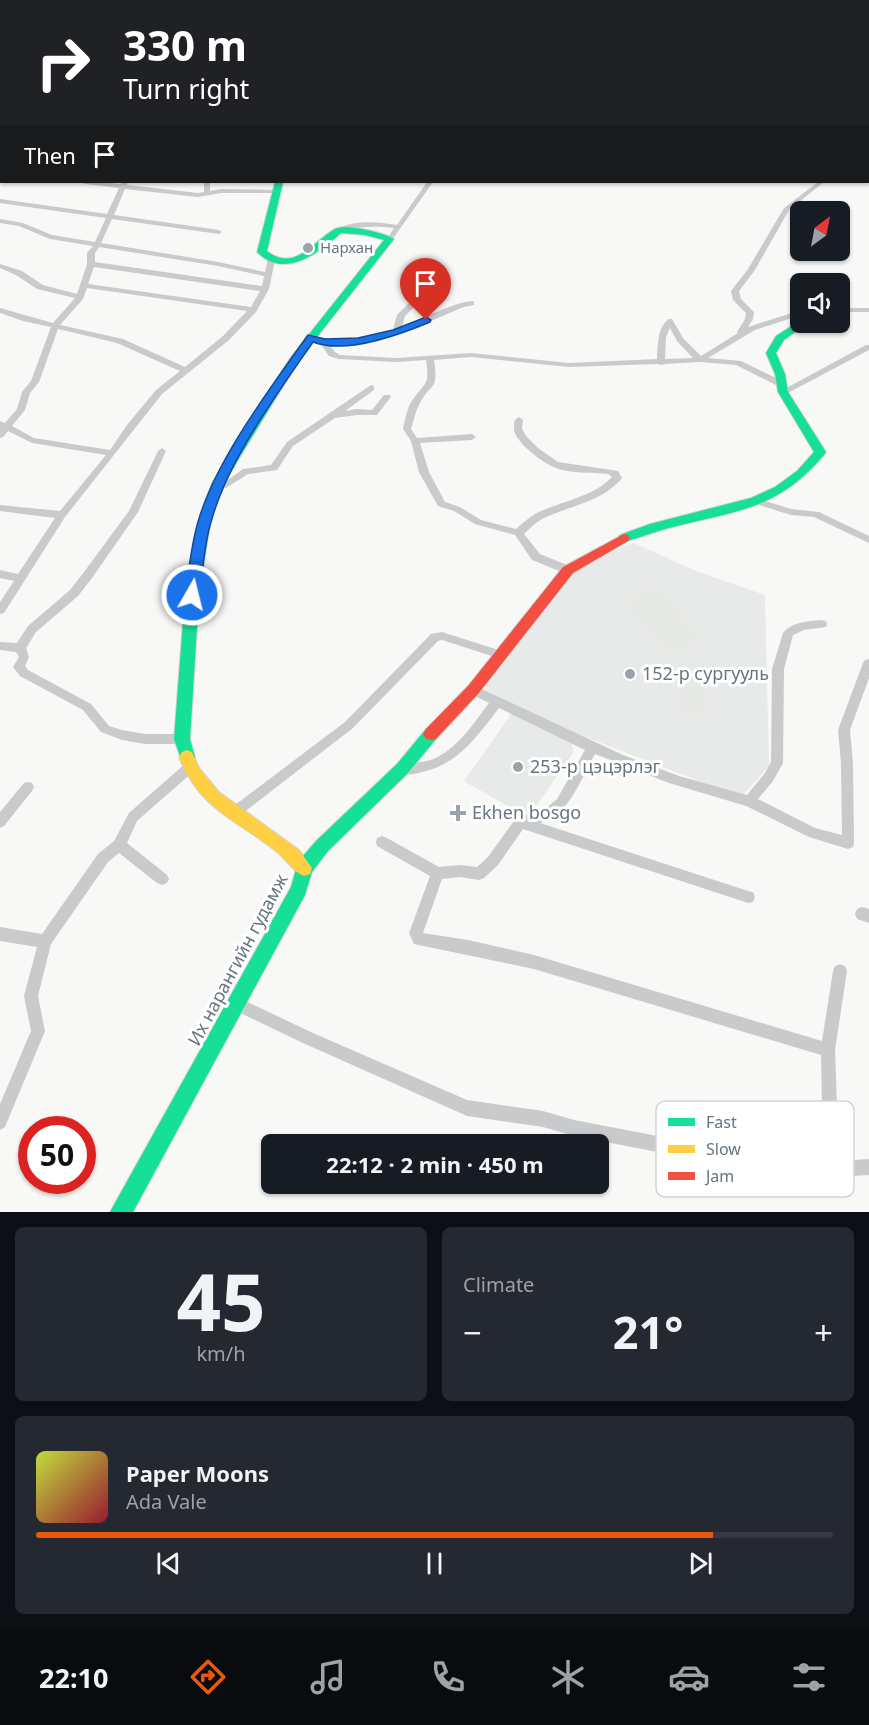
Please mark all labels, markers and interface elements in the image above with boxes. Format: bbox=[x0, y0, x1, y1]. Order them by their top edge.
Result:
text: 330 m bbox=[123, 16, 247, 73]
icon: right bbox=[24, 24, 102, 102]
text: Turn right bbox=[123, 70, 249, 107]
icon: arrive bbox=[88, 138, 121, 171]
text: Then bbox=[24, 140, 76, 170]
north arrow bbox=[790, 201, 850, 261]
map controls bbox=[790, 201, 850, 333]
place label: Нархан bbox=[320, 237, 373, 257]
marker: Нархан bbox=[301, 241, 315, 255]
pin bbox=[400, 258, 451, 320]
icon: arrive bbox=[409, 267, 442, 300]
button: sound bbox=[790, 273, 850, 333]
position arrow bbox=[160, 563, 224, 627]
place label: 152-р сургууль bbox=[642, 661, 769, 685]
marker: 152-р сургууль bbox=[623, 667, 637, 681]
place label: 253-р цэцэрлэг bbox=[530, 754, 661, 778]
marker: 253-р цэцэрлэг bbox=[511, 760, 525, 774]
place label: Ekhen bosgo bbox=[472, 800, 581, 824]
marker: Ekhen bosgo bbox=[449, 804, 467, 822]
street label: Их нарангийн гудамж bbox=[182, 869, 293, 1050]
legend bbox=[656, 1101, 854, 1197]
text: Fast bbox=[706, 1111, 737, 1133]
speed limit sign: 50 bbox=[18, 1116, 96, 1194]
text: Slow bbox=[706, 1138, 741, 1160]
text: 22:12 · 2 min · 450 m bbox=[326, 1149, 544, 1179]
text: Jam bbox=[704, 1165, 734, 1187]
text: 45 bbox=[176, 1248, 266, 1354]
text: Climate bbox=[463, 1271, 534, 1298]
text: 21° bbox=[613, 1301, 683, 1362]
text: − bbox=[463, 1310, 482, 1355]
text: + bbox=[814, 1310, 833, 1355]
text: km/h bbox=[196, 1340, 246, 1367]
text: Paper Moons bbox=[126, 1458, 269, 1488]
text: Ada Vale bbox=[126, 1488, 207, 1515]
icon: previous bbox=[152, 1547, 185, 1580]
icon: pause bbox=[418, 1547, 451, 1580]
icon: next bbox=[684, 1547, 717, 1580]
icon: directions bbox=[187, 1656, 229, 1698]
icon: music bbox=[307, 1656, 349, 1698]
icon: phone bbox=[427, 1656, 469, 1698]
icon: climate bbox=[547, 1656, 589, 1698]
icon: car bbox=[668, 1656, 710, 1698]
icon: filters bbox=[788, 1656, 830, 1698]
text: 22:10 bbox=[39, 1659, 108, 1696]

